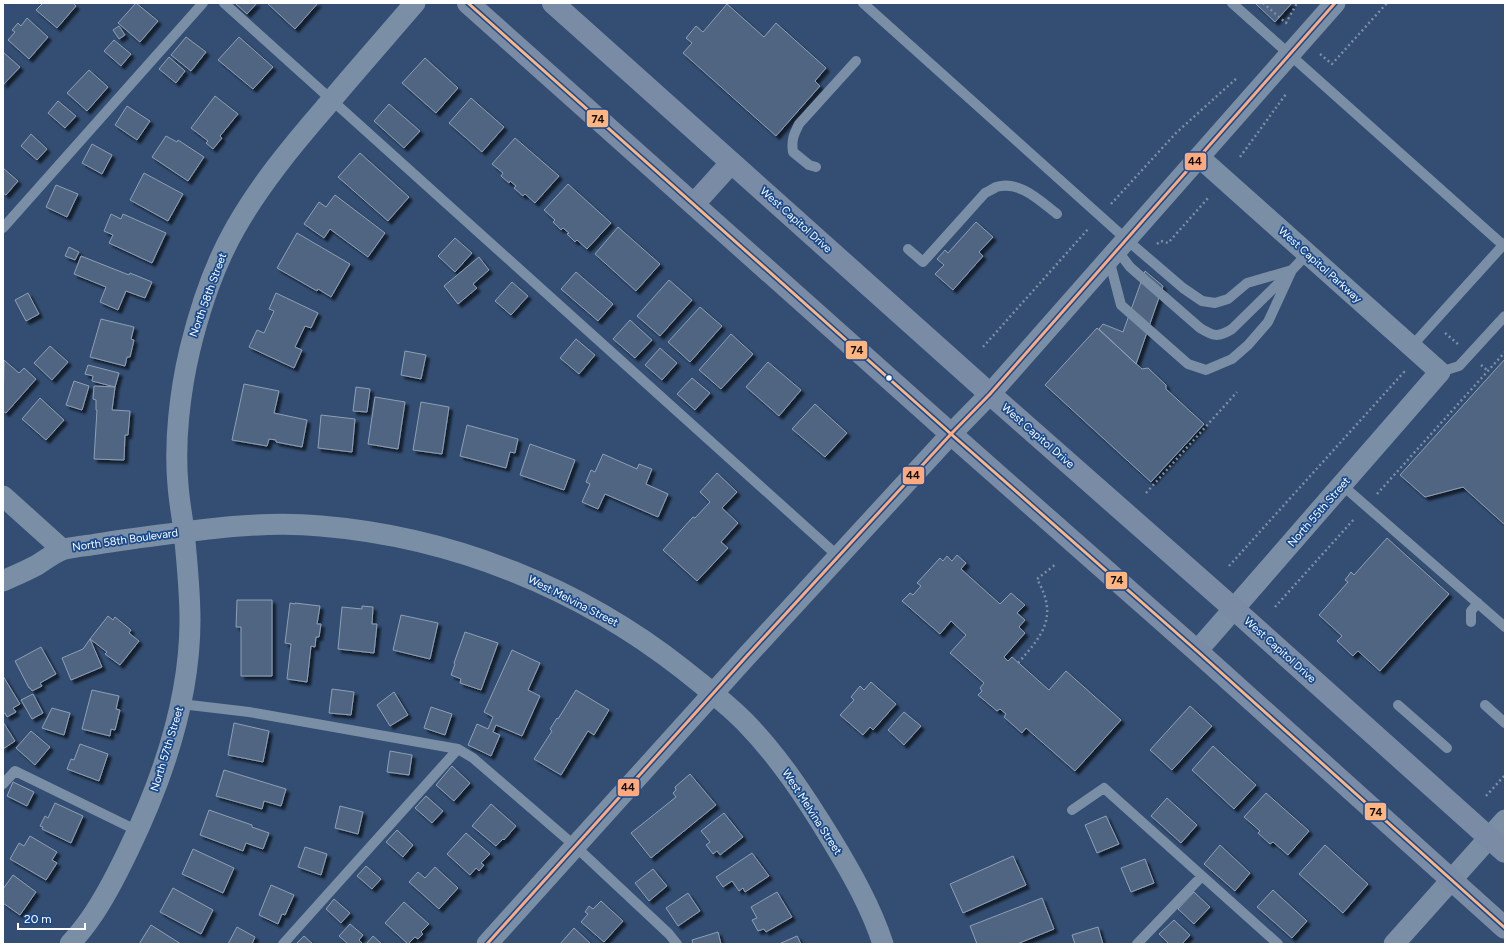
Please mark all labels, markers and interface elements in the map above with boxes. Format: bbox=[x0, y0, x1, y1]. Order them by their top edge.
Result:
line badge: 74 bbox=[586, 109, 609, 128]
text: 74 bbox=[591, 113, 605, 126]
line badge: 44 bbox=[1184, 152, 1207, 171]
text: 44 bbox=[1188, 155, 1202, 168]
street label: West Capitol Drive bbox=[758, 184, 834, 256]
street label: West Capitol Parkway bbox=[1276, 224, 1364, 306]
street label: North 58th Street bbox=[187, 251, 229, 339]
line badge: 74 bbox=[845, 340, 868, 360]
text: 74 bbox=[850, 344, 864, 357]
unlabelled marker bbox=[884, 373, 894, 383]
street label: West Capitol Drive bbox=[999, 401, 1077, 471]
line badge: 44 bbox=[902, 466, 925, 485]
text: 44 bbox=[906, 469, 920, 482]
street label: North 55th Street bbox=[1285, 474, 1353, 550]
street label: North 58th Boulevard bbox=[71, 526, 179, 554]
line badge: 74 bbox=[1105, 571, 1128, 590]
street label: West Melvina Street bbox=[526, 573, 620, 629]
text: 74 bbox=[1110, 574, 1124, 587]
street label: West Capitol Drive bbox=[1242, 614, 1318, 686]
street label: North 57th Street bbox=[148, 705, 186, 793]
street label: West Melvina Street bbox=[779, 767, 845, 857]
line badge: 44 bbox=[617, 778, 640, 797]
text: 44 bbox=[621, 781, 635, 794]
line badge: 74 bbox=[1364, 802, 1387, 821]
text: 74 bbox=[1369, 806, 1383, 819]
scale bar bbox=[18, 905, 85, 931]
text: 20 m bbox=[24, 912, 52, 926]

